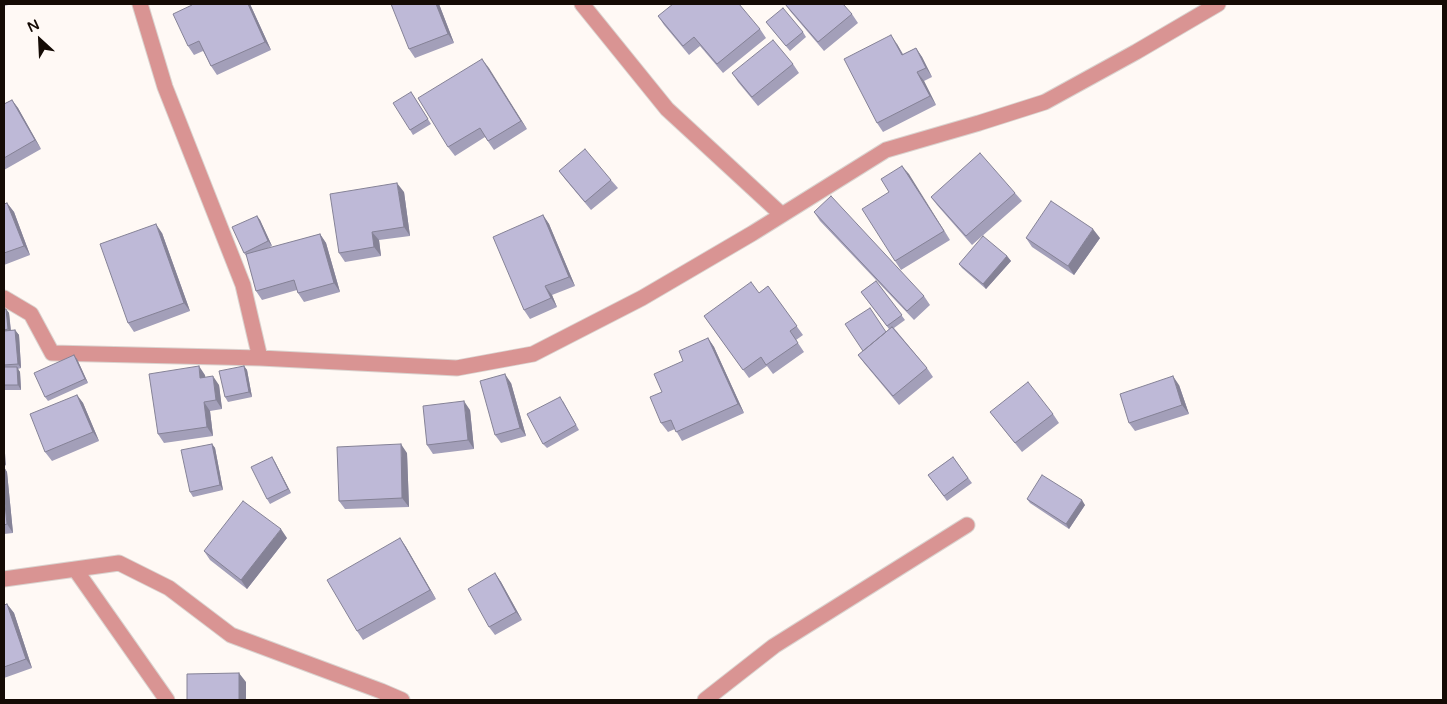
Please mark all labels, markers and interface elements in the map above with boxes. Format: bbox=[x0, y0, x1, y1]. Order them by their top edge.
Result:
north arrow bbox=[15, 15, 65, 65]
text: N bbox=[25, 16, 42, 36]

